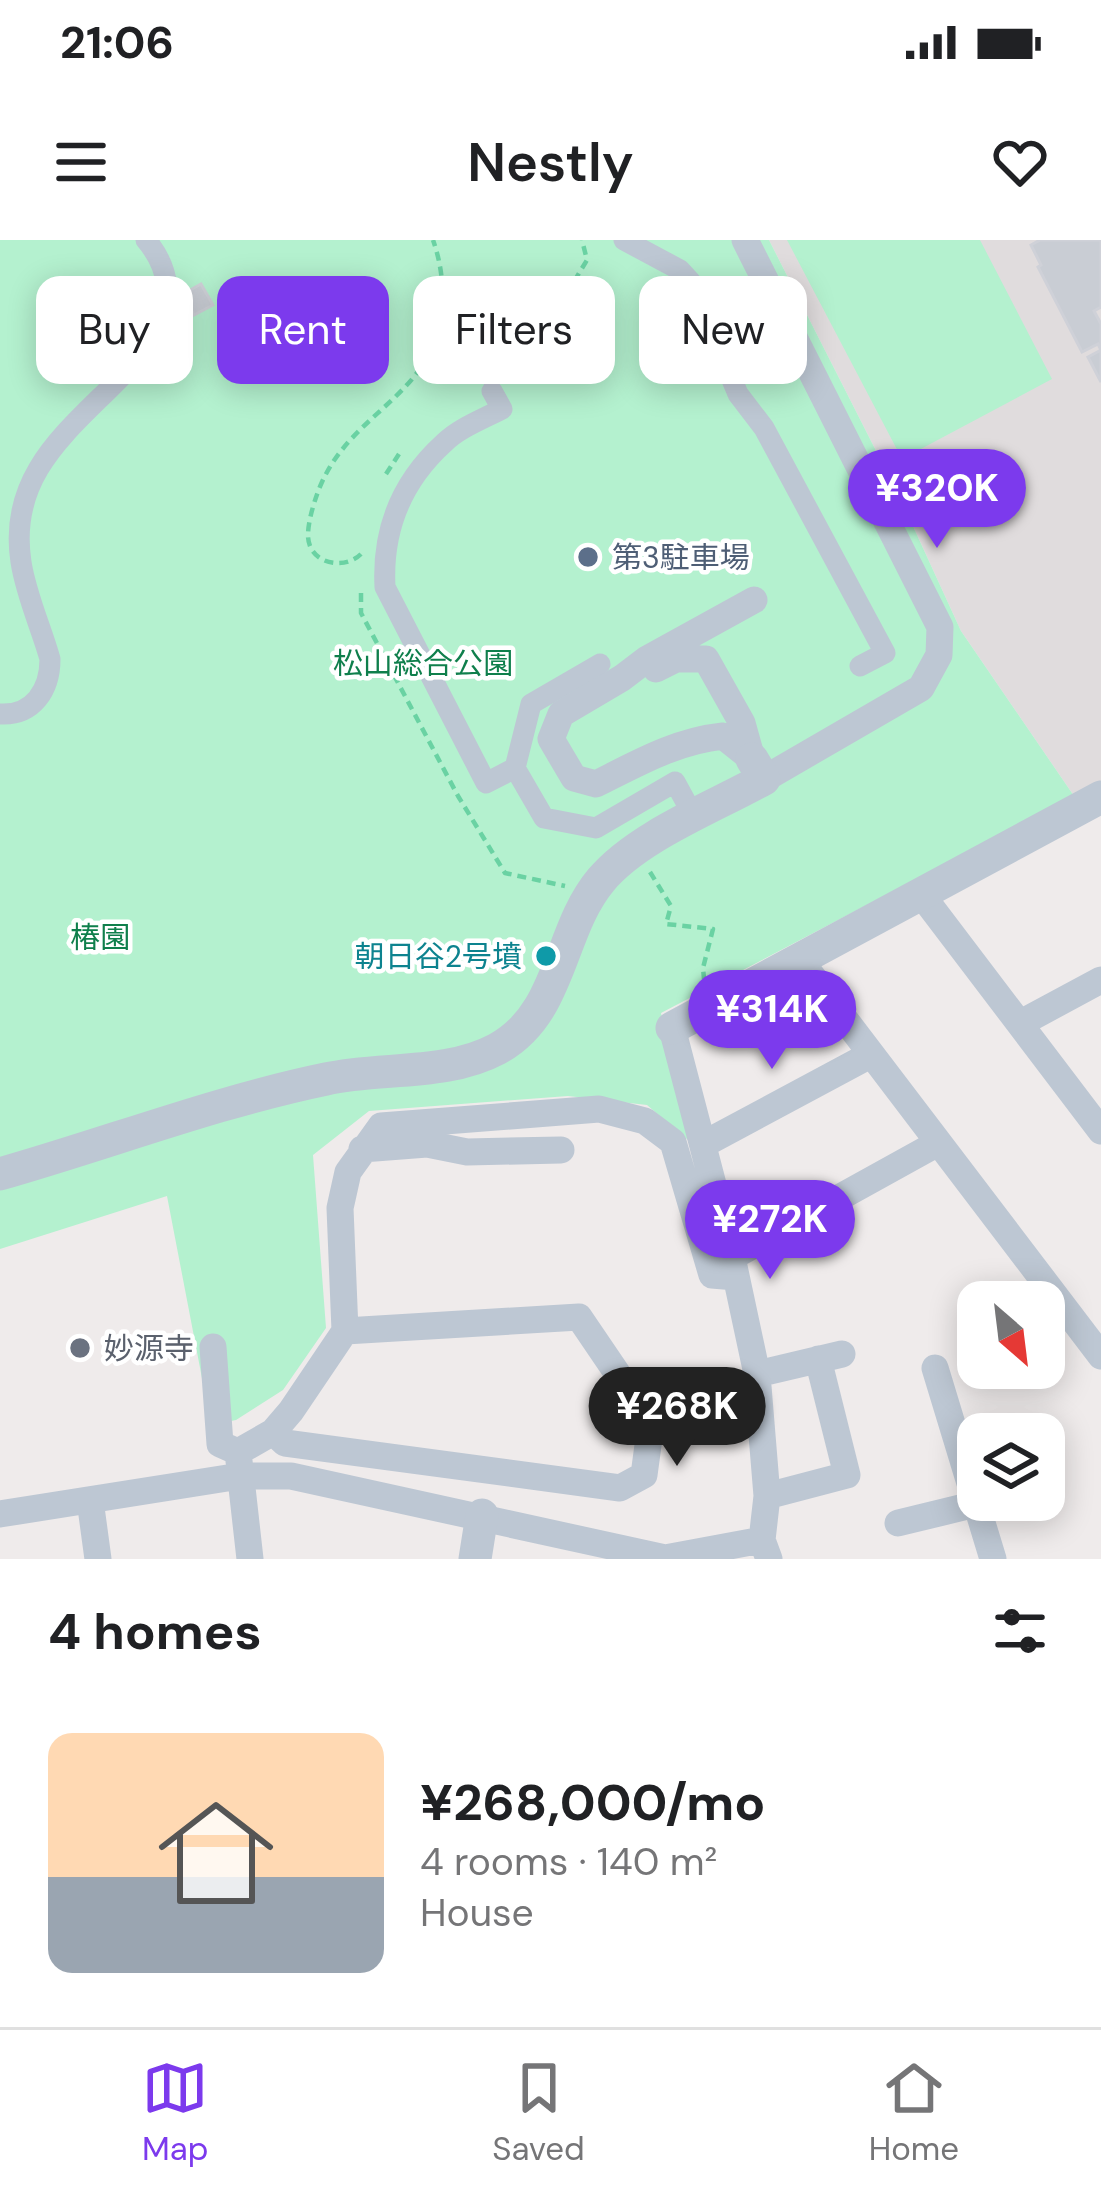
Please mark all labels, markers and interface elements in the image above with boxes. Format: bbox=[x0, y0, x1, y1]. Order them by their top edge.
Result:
text: 21:06 bbox=[60, 13, 174, 72]
text: Nestly bbox=[467, 127, 634, 198]
icon: menu bbox=[48, 129, 114, 195]
icon: heart bbox=[987, 129, 1053, 195]
chip: Buy bbox=[36, 276, 193, 384]
chip: Rent bbox=[217, 276, 389, 384]
chip: Filters bbox=[413, 276, 615, 384]
chip: New bbox=[639, 276, 807, 384]
pin: ¥320K bbox=[853, 449, 1021, 551]
text: ¥320K bbox=[875, 462, 999, 513]
place label: 第3駐車場 bbox=[612, 538, 750, 577]
marker: 第3駐車場 bbox=[575, 544, 601, 570]
park label: 松山総合公園 bbox=[333, 644, 513, 683]
park label: 椿園 bbox=[70, 918, 130, 957]
place label: 朝日谷2号墳 bbox=[355, 937, 522, 976]
marker: 朝日谷2号墳 bbox=[533, 943, 559, 969]
pin: ¥314K bbox=[688, 970, 856, 1072]
text: ¥314K bbox=[715, 983, 829, 1034]
pin: ¥272K bbox=[686, 1180, 854, 1282]
text: ¥272K bbox=[712, 1193, 828, 1244]
north arrow bbox=[957, 1281, 1065, 1389]
map controls bbox=[957, 1281, 1065, 1521]
place label: 妙源寺 bbox=[104, 1329, 194, 1368]
marker: 妙源寺 bbox=[67, 1335, 93, 1361]
pin: ¥268K bbox=[593, 1367, 761, 1469]
text: ¥268K bbox=[616, 1380, 738, 1431]
button: layers bbox=[957, 1413, 1065, 1521]
text: 4 homes bbox=[48, 1598, 262, 1665]
icon: filters bbox=[987, 1598, 1053, 1664]
text: ¥268,000/mo bbox=[420, 1769, 765, 1836]
icon: home bbox=[144, 1781, 288, 1925]
text: 4 rooms · 140 m² bbox=[420, 1836, 717, 1887]
text: House bbox=[420, 1887, 534, 1938]
tab: Map bbox=[142, 2055, 208, 2170]
tab: Saved bbox=[492, 2055, 585, 2170]
tab: Home bbox=[869, 2055, 959, 2170]

